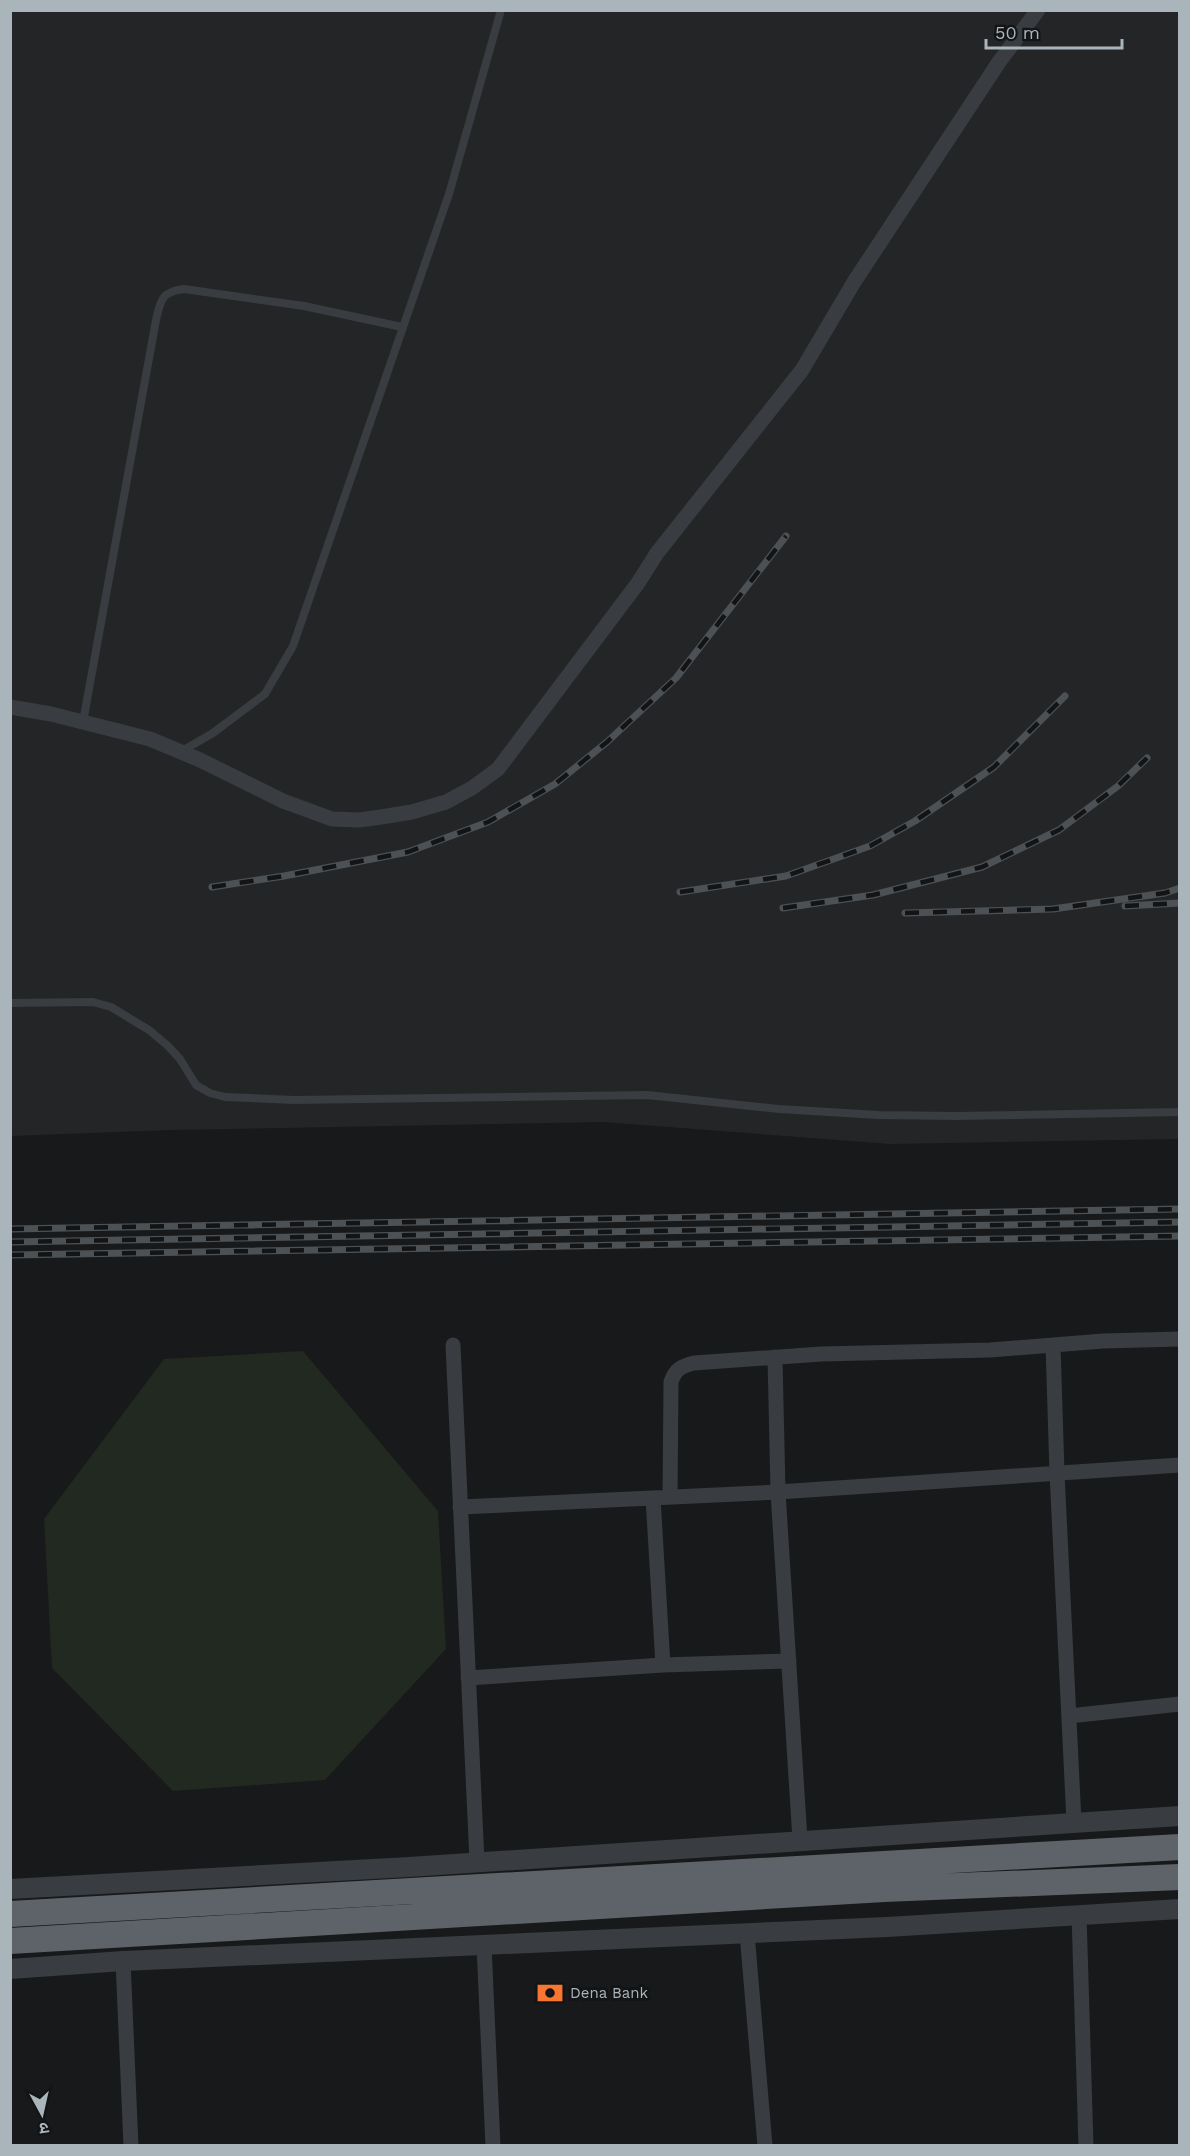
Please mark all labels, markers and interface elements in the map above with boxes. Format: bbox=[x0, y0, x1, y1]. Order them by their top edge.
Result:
scale bar bbox=[986, 12, 1122, 50]
text: 50 m bbox=[995, 22, 1040, 43]
bank icon: Dena Bank bbox=[535, 1978, 565, 2008]
place label: Dena Bank bbox=[570, 1984, 649, 2002]
north arrow bbox=[12, 2084, 72, 2144]
text: उ bbox=[37, 2118, 50, 2139]

